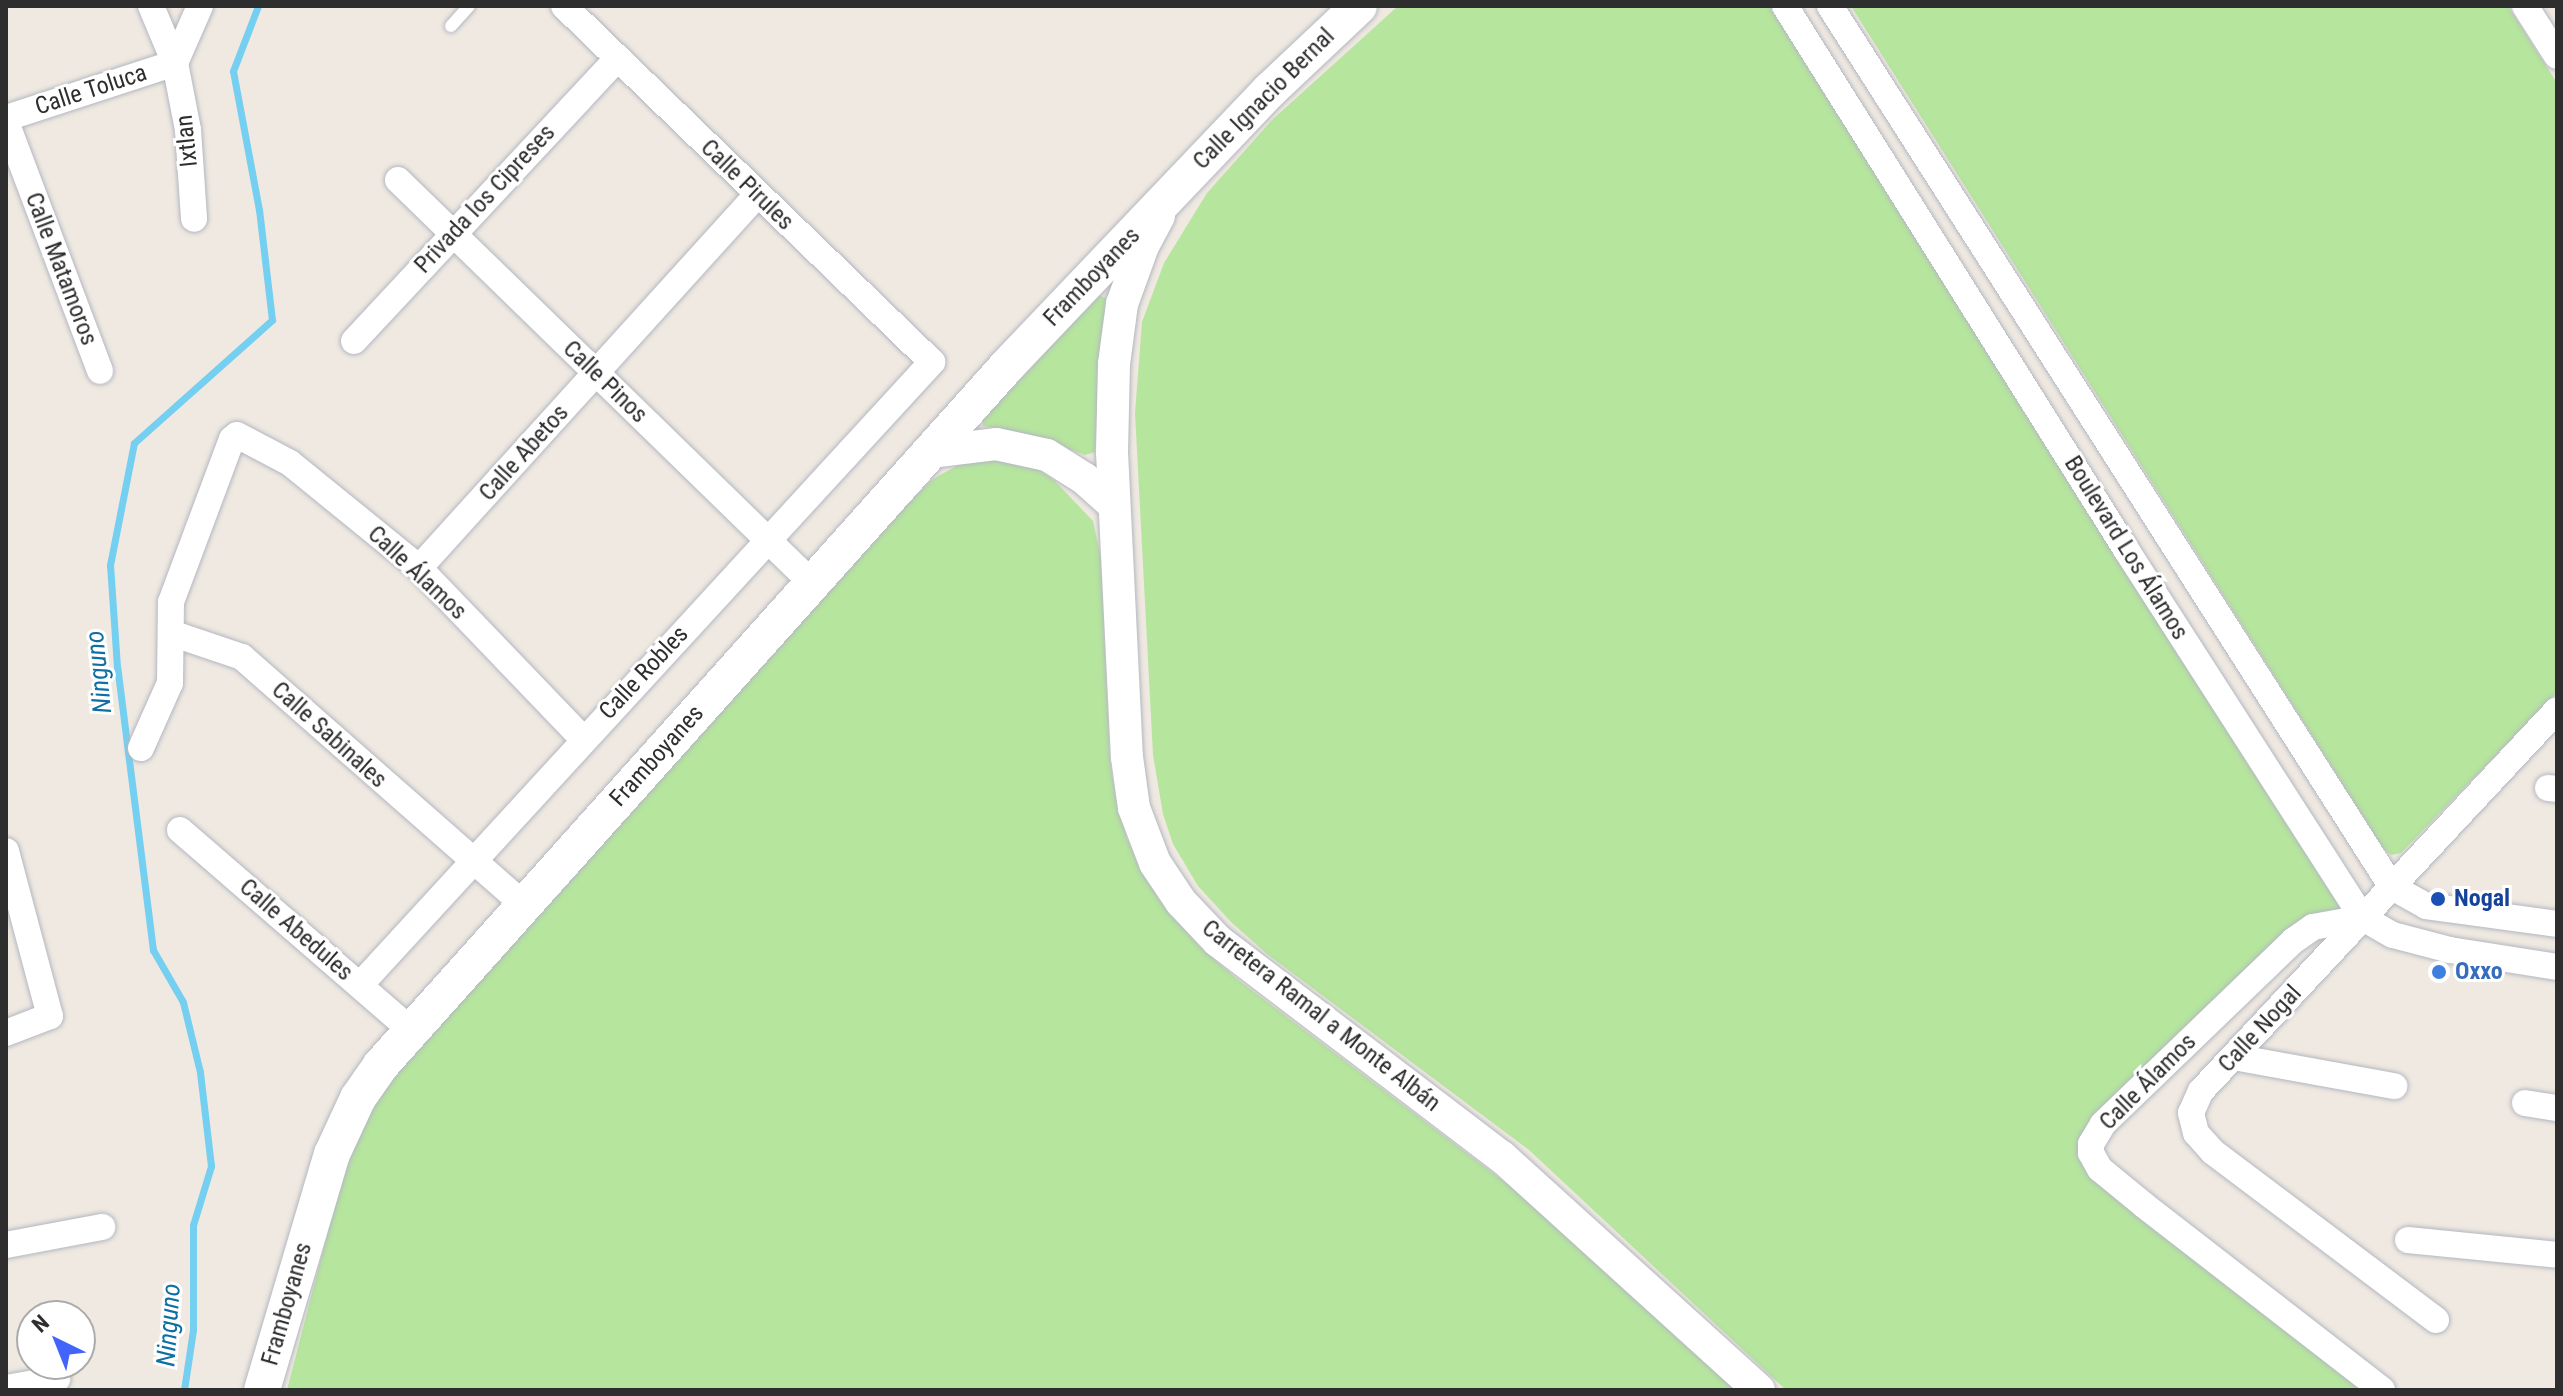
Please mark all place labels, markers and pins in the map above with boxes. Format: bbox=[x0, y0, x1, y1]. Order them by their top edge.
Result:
place label: Nogal bbox=[2454, 885, 2510, 913]
marker: Nogal bbox=[2429, 890, 2447, 908]
place label: Oxxo bbox=[2455, 958, 2503, 986]
marker: Oxxo bbox=[2430, 963, 2448, 981]

